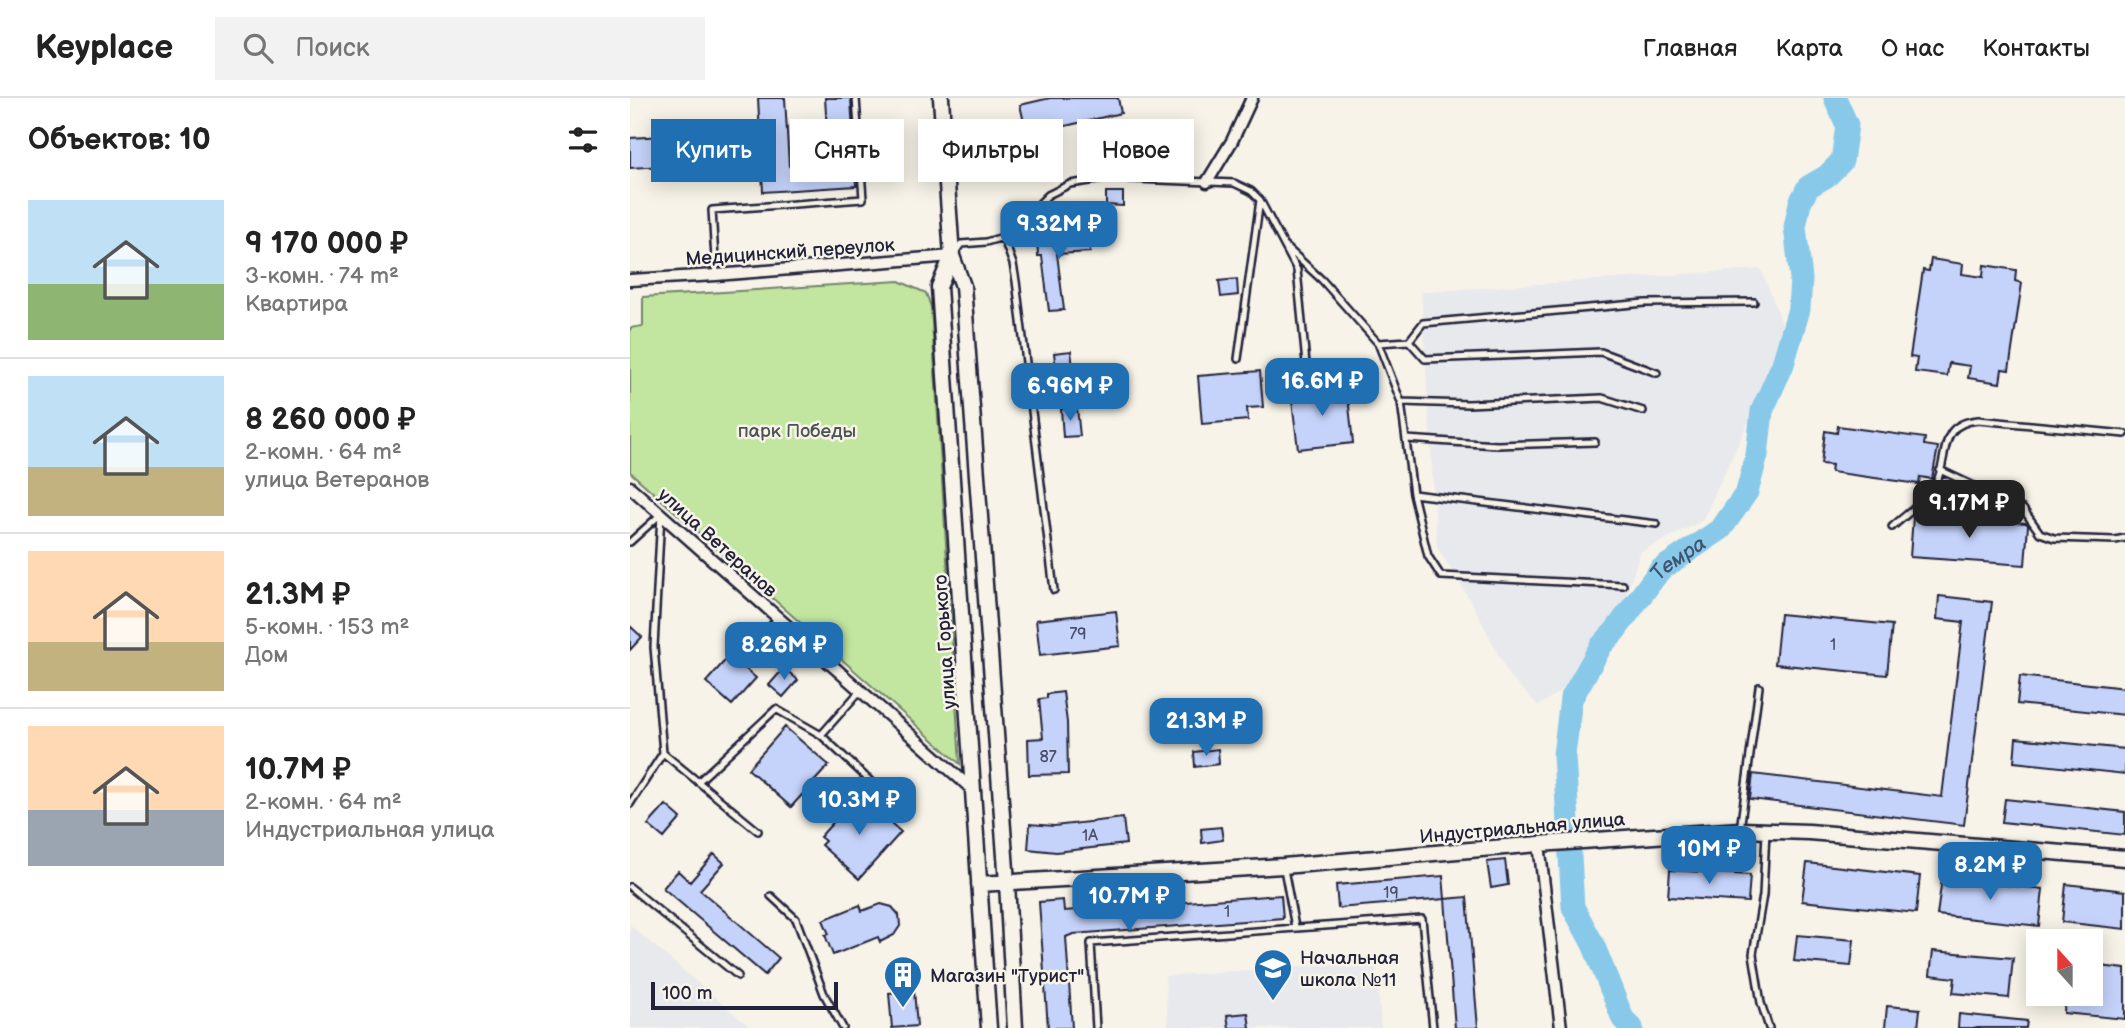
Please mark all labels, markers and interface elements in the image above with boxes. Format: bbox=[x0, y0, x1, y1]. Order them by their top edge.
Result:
search box bbox=[215, 17, 705, 80]
text: Keyplace bbox=[35, 28, 173, 68]
icon: search bbox=[239, 29, 277, 67]
text: Поиск bbox=[295, 33, 370, 64]
text: Главная bbox=[1643, 34, 1737, 63]
text: Карта bbox=[1775, 34, 1843, 63]
text: О нас bbox=[1881, 34, 1944, 63]
text: Контакты bbox=[1982, 34, 2090, 63]
chip: Купить bbox=[651, 119, 776, 182]
chip: Снять bbox=[790, 119, 904, 182]
chip: Фильтры bbox=[918, 119, 1063, 182]
chip: Новое bbox=[1077, 119, 1194, 182]
icon: filters bbox=[564, 121, 602, 159]
text: Объектов: 10 bbox=[28, 122, 211, 158]
pin: 9.32M ₽ bbox=[994, 202, 1124, 261]
text: 9.32M ₽ bbox=[1016, 210, 1102, 238]
text: 9 170 000 ₽ bbox=[245, 226, 408, 262]
icon: home bbox=[84, 228, 168, 312]
street label: Медицинский переулок bbox=[685, 234, 895, 271]
text: 3-комн. · 74 m² bbox=[245, 262, 399, 290]
text: Квартира bbox=[245, 290, 348, 318]
pin: 16.6M ₽ bbox=[1257, 358, 1387, 418]
pin: 6.96M ₽ bbox=[1005, 364, 1135, 423]
text: 16.6M ₽ bbox=[1281, 367, 1363, 395]
text: 6.96M ₽ bbox=[1027, 372, 1113, 400]
text: 8 260 000 ₽ bbox=[245, 402, 416, 438]
icon: home bbox=[84, 404, 168, 488]
park label: парк Победы bbox=[738, 420, 856, 443]
text: 2-комн. · 64 m² bbox=[245, 438, 402, 466]
text: улица Ветеранов bbox=[245, 466, 429, 494]
pin: 9.17M ₽ bbox=[1904, 480, 2034, 540]
street label: улица Ветеранов bbox=[653, 484, 781, 603]
text: 9.17M ₽ bbox=[1929, 489, 2009, 517]
water label: Темра bbox=[1645, 531, 1711, 585]
street label: улица Горького bbox=[929, 574, 962, 710]
text: 21.3M ₽ bbox=[245, 577, 351, 613]
icon: home bbox=[84, 579, 168, 663]
text: 5-комн. · 153 m² bbox=[245, 613, 410, 641]
pin: 8.26M ₽ bbox=[719, 622, 849, 682]
house number: 79 bbox=[1069, 625, 1087, 644]
text: 8.26M ₽ bbox=[741, 631, 827, 659]
house number: 1 bbox=[1830, 636, 1836, 655]
text: Дом bbox=[245, 641, 288, 669]
pin: 21.3M ₽ bbox=[1141, 698, 1271, 758]
text: 21.3M ₽ bbox=[1166, 707, 1246, 735]
house number: 87 bbox=[1039, 748, 1057, 767]
text: 10.7M ₽ bbox=[245, 752, 351, 788]
icon: home bbox=[84, 754, 168, 838]
pin: 10.3M ₽ bbox=[794, 778, 924, 837]
text: 10.3M ₽ bbox=[818, 786, 900, 814]
text: 2-комн. · 64 m² bbox=[245, 788, 402, 816]
street label: Индустриальная улица bbox=[1418, 808, 1626, 849]
text: Индустриальная улица bbox=[245, 816, 495, 844]
pin: 10M ₽ bbox=[1660, 826, 1758, 886]
house number: 1А bbox=[1082, 827, 1098, 846]
text: 10M ₽ bbox=[1677, 835, 1741, 863]
pin: 8.2M ₽ bbox=[1933, 842, 2047, 902]
text: 8.2M ₽ bbox=[1954, 851, 2026, 879]
pin: 10.7M ₽ bbox=[1064, 874, 1194, 933]
text: 10.7M ₽ bbox=[1088, 882, 1170, 910]
house number: 19 bbox=[1383, 884, 1399, 903]
house number: 1 bbox=[1224, 903, 1230, 922]
north arrow bbox=[2026, 929, 2104, 1006]
map controls bbox=[2026, 929, 2103, 1006]
school or university icon: Начальная школа №11 bbox=[1252, 947, 1294, 1002]
place label: Начальная школа №11 bbox=[1300, 947, 1399, 992]
building icon: Магазин "Турист" bbox=[882, 954, 924, 1009]
place label: Магазин "Турист" bbox=[930, 965, 1084, 988]
scale bar bbox=[651, 979, 838, 1011]
text: 100 m bbox=[662, 982, 713, 1005]

